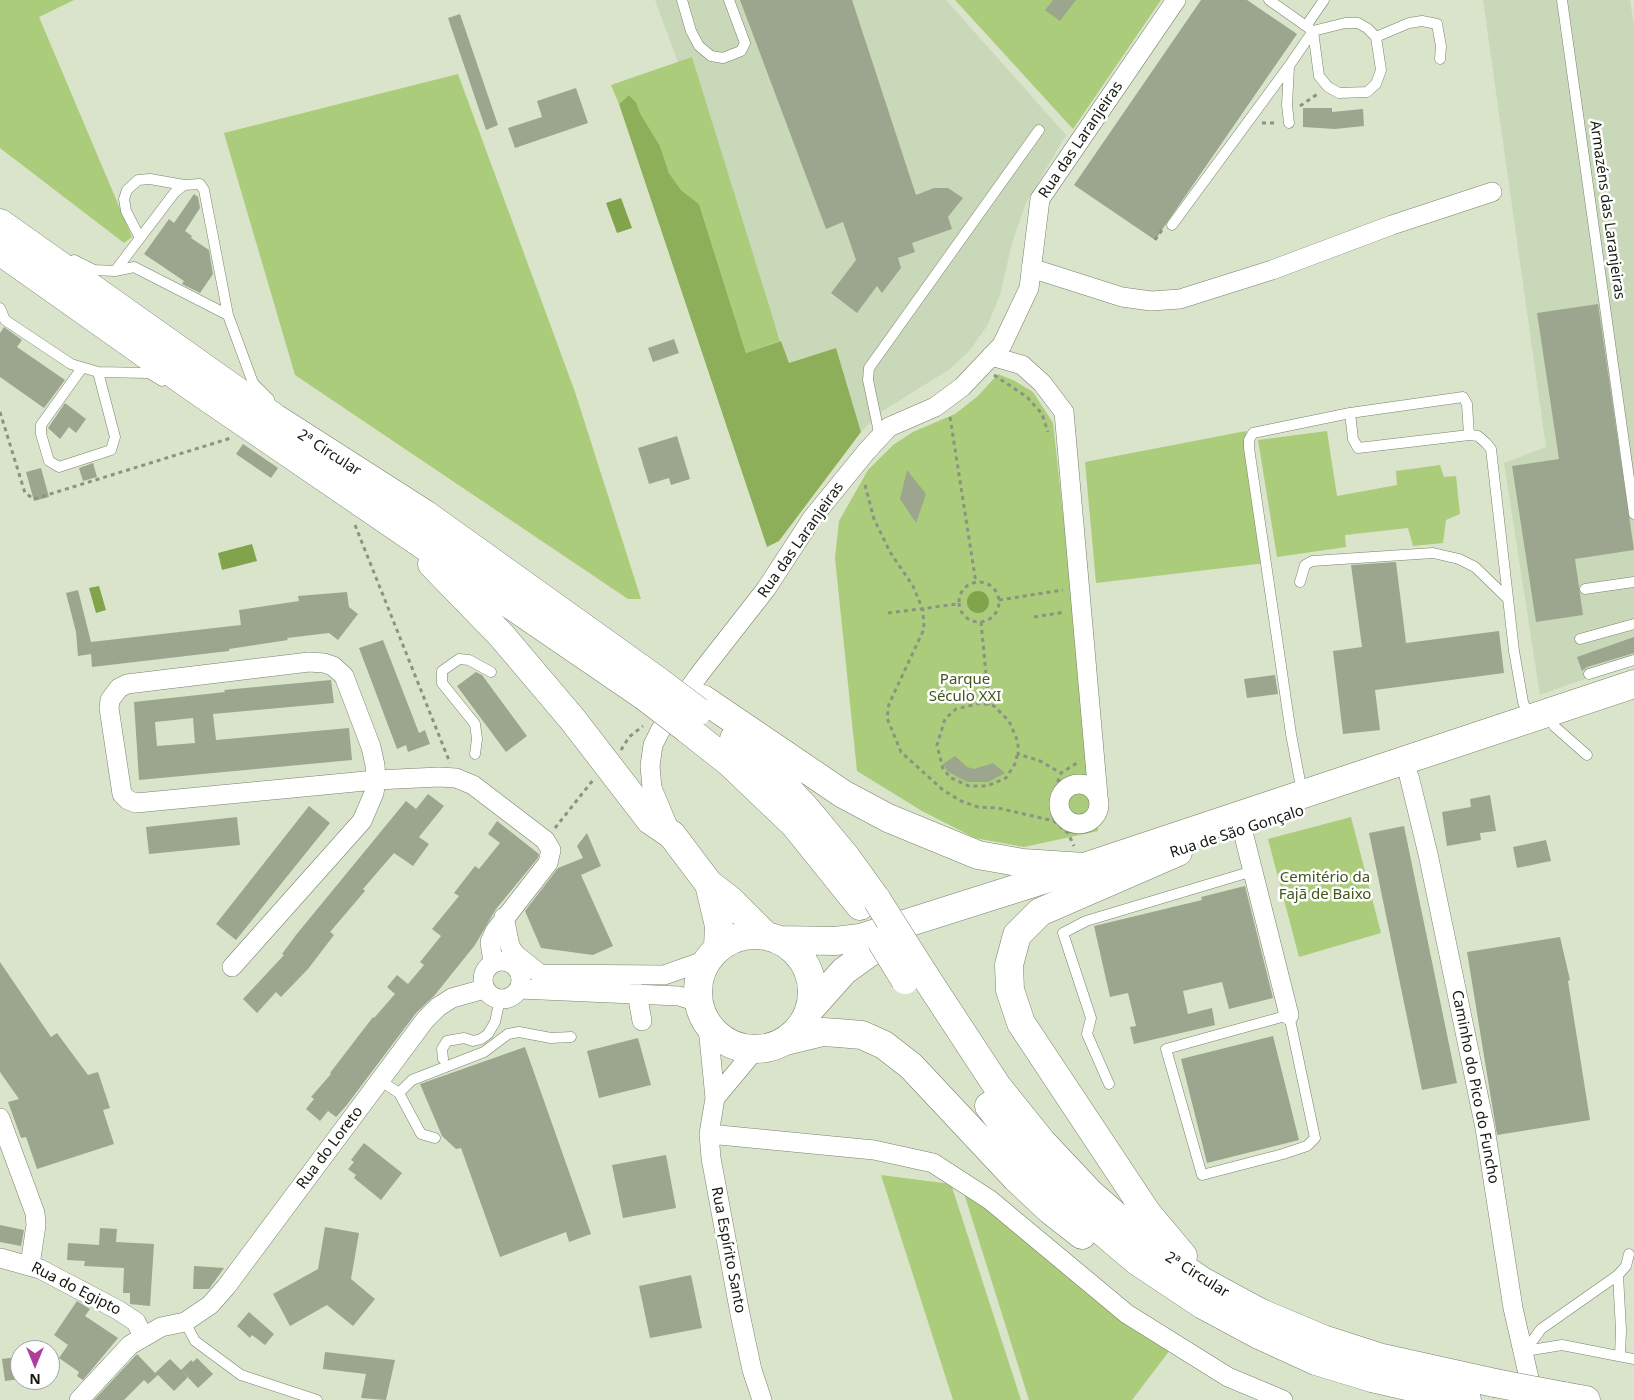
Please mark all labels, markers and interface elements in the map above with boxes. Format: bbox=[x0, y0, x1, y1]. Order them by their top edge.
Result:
street label: Rua das Laranjeiras bbox=[1035, 78, 1127, 202]
street label: Armazéns das Laranjeiras bbox=[1586, 119, 1628, 301]
street label: 2ª Circular bbox=[294, 426, 364, 480]
street label: Rua das Laranjeiras bbox=[754, 479, 848, 601]
park label: Parque Século XXI bbox=[929, 671, 1001, 706]
street label: Rua de São Gonçalo bbox=[1168, 802, 1306, 862]
park label: Cemitério da Fajã de Baixo bbox=[1279, 869, 1371, 904]
street label: Caminho do Pico do Funcho bbox=[1447, 989, 1503, 1185]
street label: Rua do Loreto bbox=[293, 1103, 367, 1193]
street label: Rua Espírito Santo bbox=[707, 1185, 749, 1315]
street label: 2ª Circular bbox=[1162, 1248, 1232, 1302]
street label: Rua do Egipto bbox=[28, 1259, 124, 1319]
north arrow bbox=[10, 1340, 60, 1390]
text: N bbox=[29, 1370, 41, 1389]

